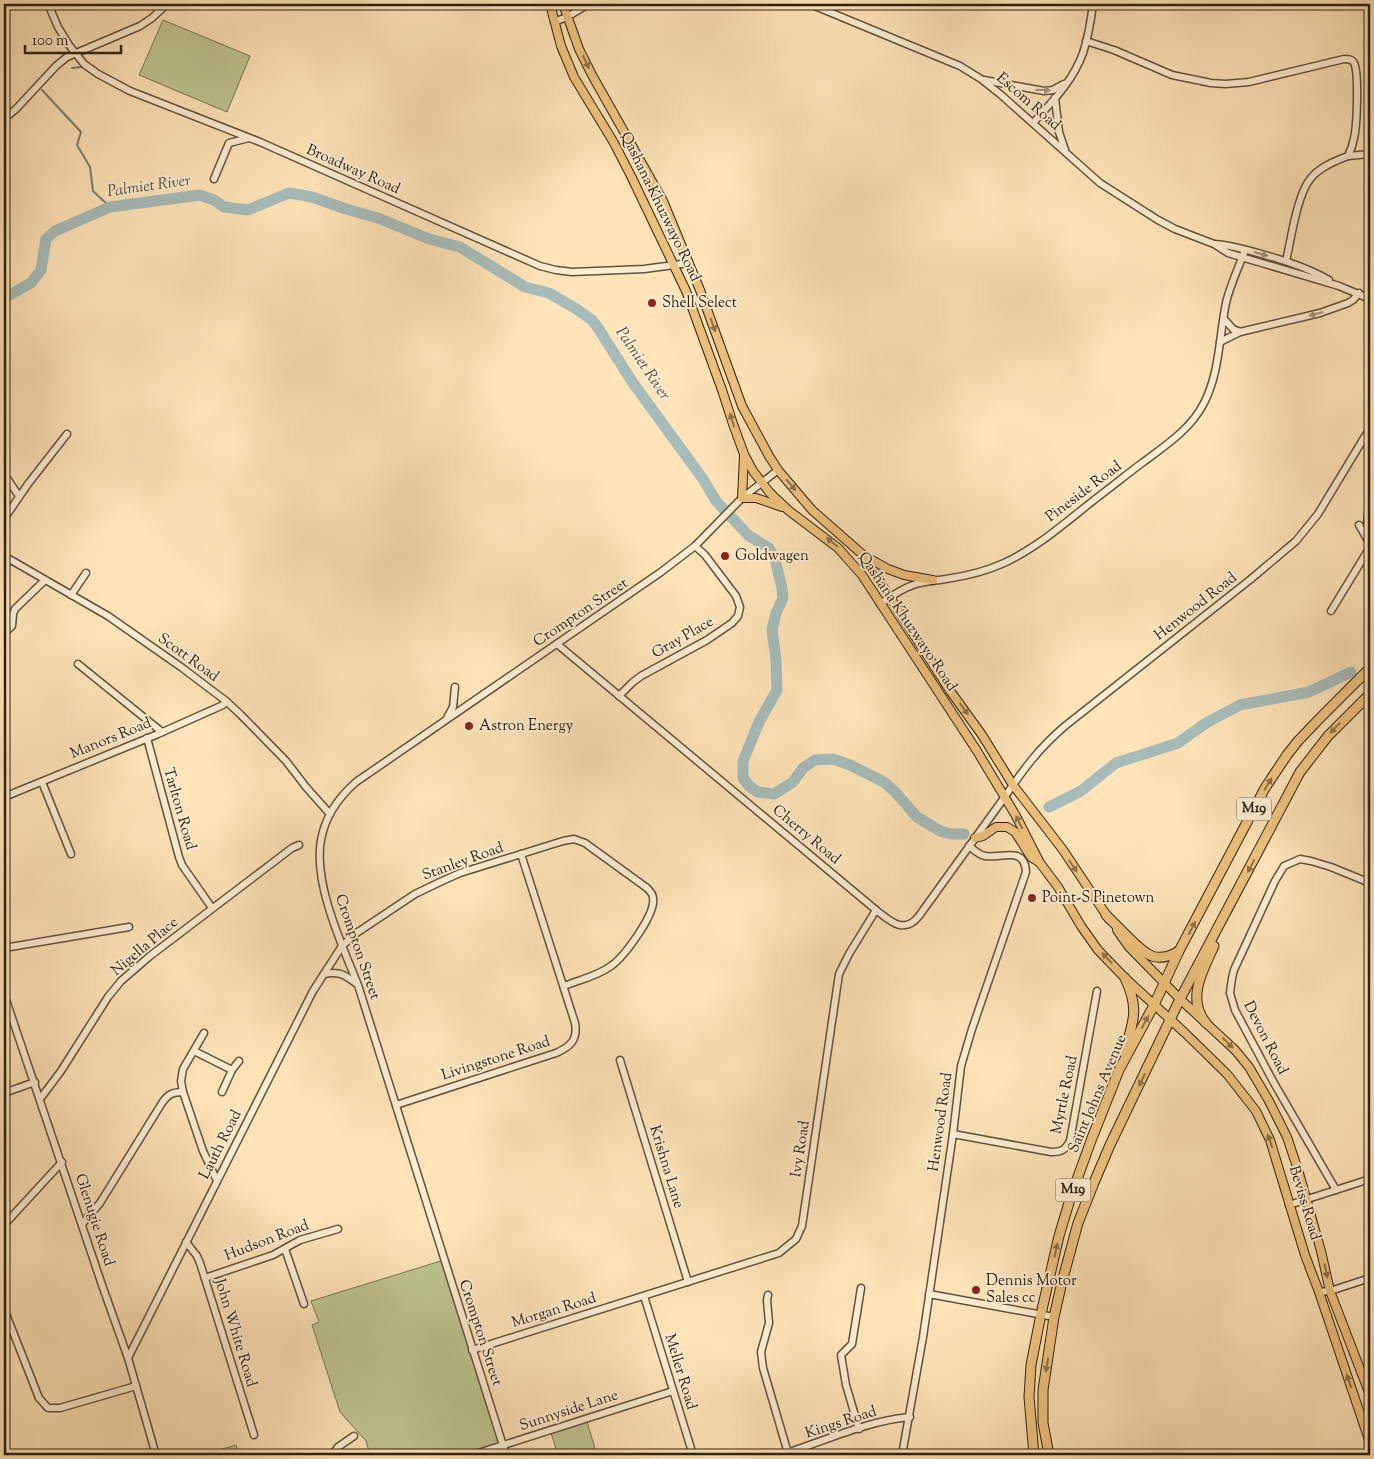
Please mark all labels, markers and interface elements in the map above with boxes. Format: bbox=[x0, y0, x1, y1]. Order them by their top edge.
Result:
scale bar bbox=[25, 22, 121, 54]
text: 100 m bbox=[32, 31, 69, 52]
one-way arrow bbox=[581, 55, 590, 70]
street label: Escom Road bbox=[991, 68, 1065, 136]
one-way arrow bbox=[1035, 86, 1051, 94]
street label: Qashana Khuzwayo Road bbox=[615, 129, 706, 286]
street label: Broadway Road bbox=[303, 140, 404, 200]
water label: Palmiet River bbox=[106, 170, 193, 204]
one-way arrow bbox=[1254, 251, 1269, 259]
place label: Shell Select bbox=[662, 293, 737, 314]
marker: Shell Select bbox=[646, 297, 658, 309]
one-way arrow bbox=[1308, 310, 1323, 318]
one-way arrow bbox=[710, 317, 717, 332]
water label: Palmiet River bbox=[609, 323, 675, 406]
one-way arrow bbox=[727, 412, 735, 427]
street label: Pineside Road bbox=[1042, 456, 1127, 528]
one-way arrow bbox=[785, 479, 796, 492]
one-way arrow bbox=[826, 537, 839, 548]
place label: Goldwagen bbox=[735, 546, 809, 567]
street label: Qashana Khuzwayo Road bbox=[852, 548, 962, 696]
marker: Goldwagen bbox=[719, 550, 731, 562]
street label: Henwood Road bbox=[1150, 568, 1242, 646]
street label: Crompton Street bbox=[529, 573, 633, 653]
street label: Gray Place bbox=[648, 612, 718, 664]
street label: Scott Road bbox=[153, 629, 223, 688]
one-way arrow bbox=[959, 703, 969, 716]
street label: Manors Road bbox=[67, 713, 155, 765]
place label: Astron Energy bbox=[479, 716, 574, 737]
marker: Astron Energy bbox=[463, 720, 475, 732]
one-way arrow bbox=[1329, 721, 1341, 733]
street label: Tarlton Road bbox=[157, 765, 201, 853]
one-way arrow bbox=[1263, 777, 1272, 790]
road number: M19 bbox=[1236, 798, 1272, 821]
street label: Cherry Road bbox=[767, 800, 845, 870]
one-way arrow bbox=[1015, 815, 1023, 829]
street label: Stanley Road bbox=[419, 837, 507, 886]
one-way arrow bbox=[1247, 858, 1255, 873]
one-way arrow bbox=[1068, 859, 1078, 873]
place label: Point-S Pinetown bbox=[1042, 888, 1155, 909]
street label: Crompton Street bbox=[329, 891, 385, 1003]
marker: Point-S Pinetown bbox=[1026, 892, 1038, 904]
street label: Nigella Place bbox=[107, 913, 183, 981]
one-way arrow bbox=[1188, 920, 1196, 935]
one-way arrow bbox=[1101, 953, 1113, 965]
street label: Devon Road bbox=[1237, 998, 1293, 1079]
one-way arrow bbox=[1141, 1015, 1149, 1030]
street label: Livingstone Road bbox=[439, 1031, 554, 1086]
street label: Saint Johns Avenue bbox=[1064, 1032, 1132, 1156]
one-way arrow bbox=[1222, 1037, 1234, 1049]
street label: Myrtle Road bbox=[1046, 1053, 1084, 1136]
street label: Henwood Road bbox=[924, 1071, 958, 1173]
one-way arrow bbox=[1138, 1073, 1146, 1087]
street label: Lauth Road bbox=[195, 1106, 248, 1183]
street label: Ivy Road bbox=[786, 1119, 816, 1179]
street label: Krishna Lane bbox=[643, 1123, 689, 1211]
one-way arrow bbox=[1266, 1134, 1273, 1149]
street label: Beviss Road bbox=[1283, 1163, 1325, 1243]
street label: Glenugie Road bbox=[69, 1171, 119, 1269]
road number: M19 bbox=[1056, 1178, 1090, 1202]
street label: Hudson Road bbox=[222, 1215, 313, 1267]
one-way arrow bbox=[1052, 1242, 1060, 1257]
one-way arrow bbox=[1322, 1263, 1330, 1278]
place label: Dennis Motor Sales cc bbox=[986, 1271, 1077, 1309]
street label: John White Road bbox=[208, 1275, 262, 1390]
street label: Crompton Street bbox=[453, 1277, 507, 1389]
marker: Dennis Motor Sales cc bbox=[970, 1284, 982, 1296]
street label: Morgan Road bbox=[509, 1288, 599, 1334]
street label: Meller Road bbox=[659, 1332, 702, 1413]
one-way arrow bbox=[1042, 1357, 1050, 1373]
one-way arrow bbox=[1345, 1373, 1352, 1388]
street label: Sunnyside Lane bbox=[517, 1385, 621, 1437]
street label: Kings Road bbox=[803, 1401, 880, 1444]

